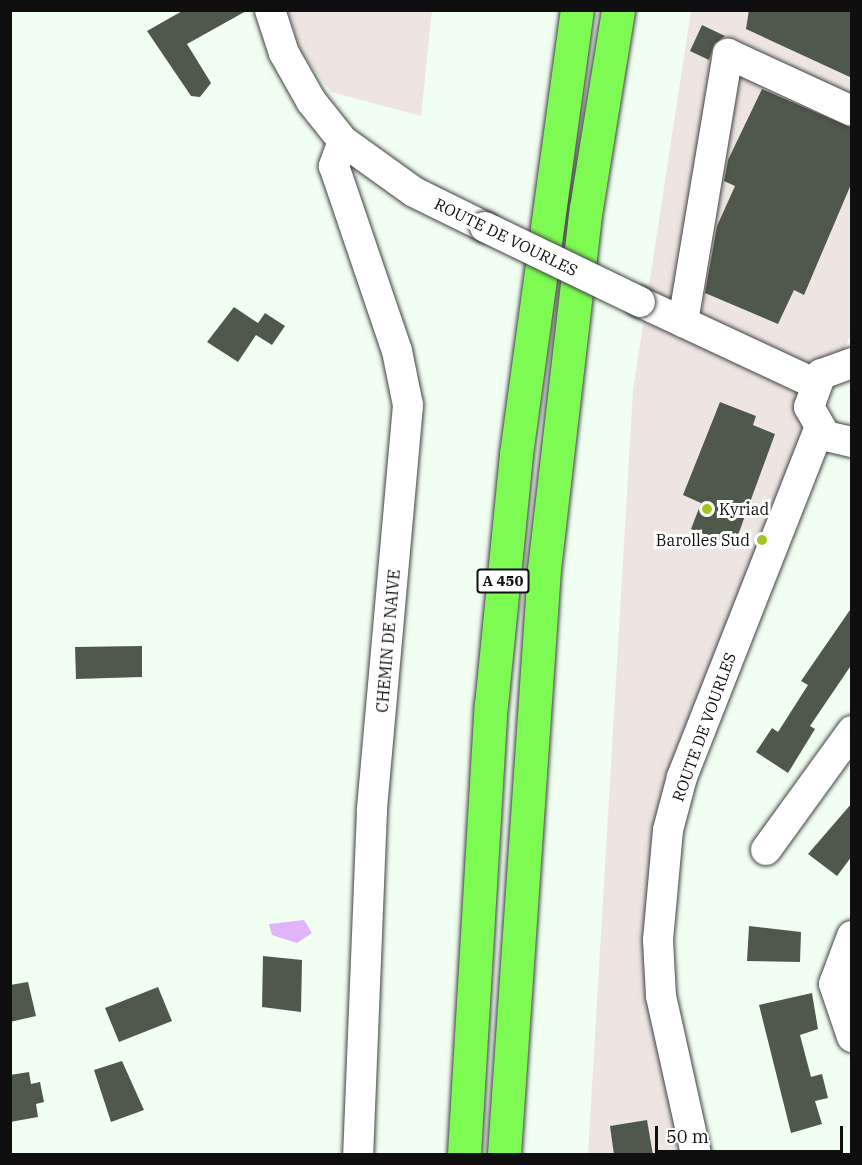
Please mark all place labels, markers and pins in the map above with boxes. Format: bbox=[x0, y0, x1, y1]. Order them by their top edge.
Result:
place label: Kyriad bbox=[719, 499, 769, 519]
marker: Kyriad bbox=[700, 502, 714, 516]
place label: Barolles Sud bbox=[656, 530, 750, 550]
marker: Barolles Sud bbox=[755, 533, 769, 547]

